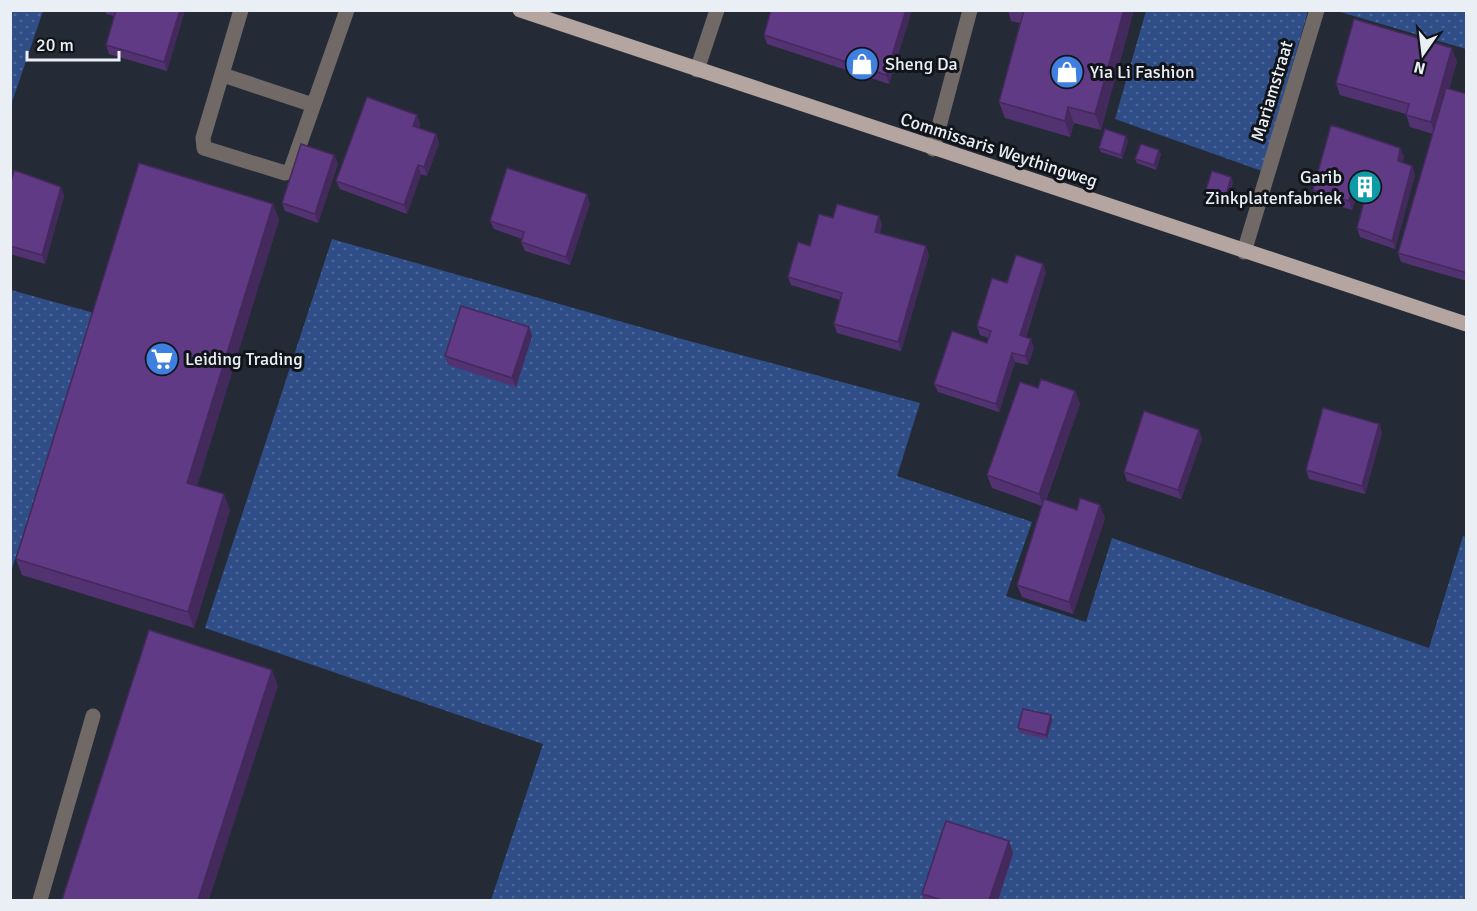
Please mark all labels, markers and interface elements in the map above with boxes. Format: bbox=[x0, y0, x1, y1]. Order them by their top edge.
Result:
scale bar bbox=[27, 24, 118, 62]
north arrow bbox=[1393, 24, 1453, 84]
text: 20 m bbox=[36, 34, 74, 56]
street label: Mariamstraat bbox=[1246, 38, 1298, 144]
shop icon: Sheng Da bbox=[844, 46, 880, 82]
place label: Sheng Da bbox=[885, 53, 958, 75]
shop icon: Yia Li Fashion bbox=[1049, 54, 1085, 90]
text: N bbox=[1412, 57, 1427, 79]
place label: Yia Li Fashion bbox=[1090, 61, 1195, 83]
street label: Commissaris Weythingweg bbox=[898, 108, 1100, 192]
place label: Garib Zinkplatenfabriek bbox=[1205, 166, 1342, 209]
building icon: Garib Zinkplatenfabriek bbox=[1347, 169, 1383, 205]
supermarket icon: Leiding Trading bbox=[144, 341, 180, 377]
place label: Leiding Trading bbox=[185, 348, 303, 370]

